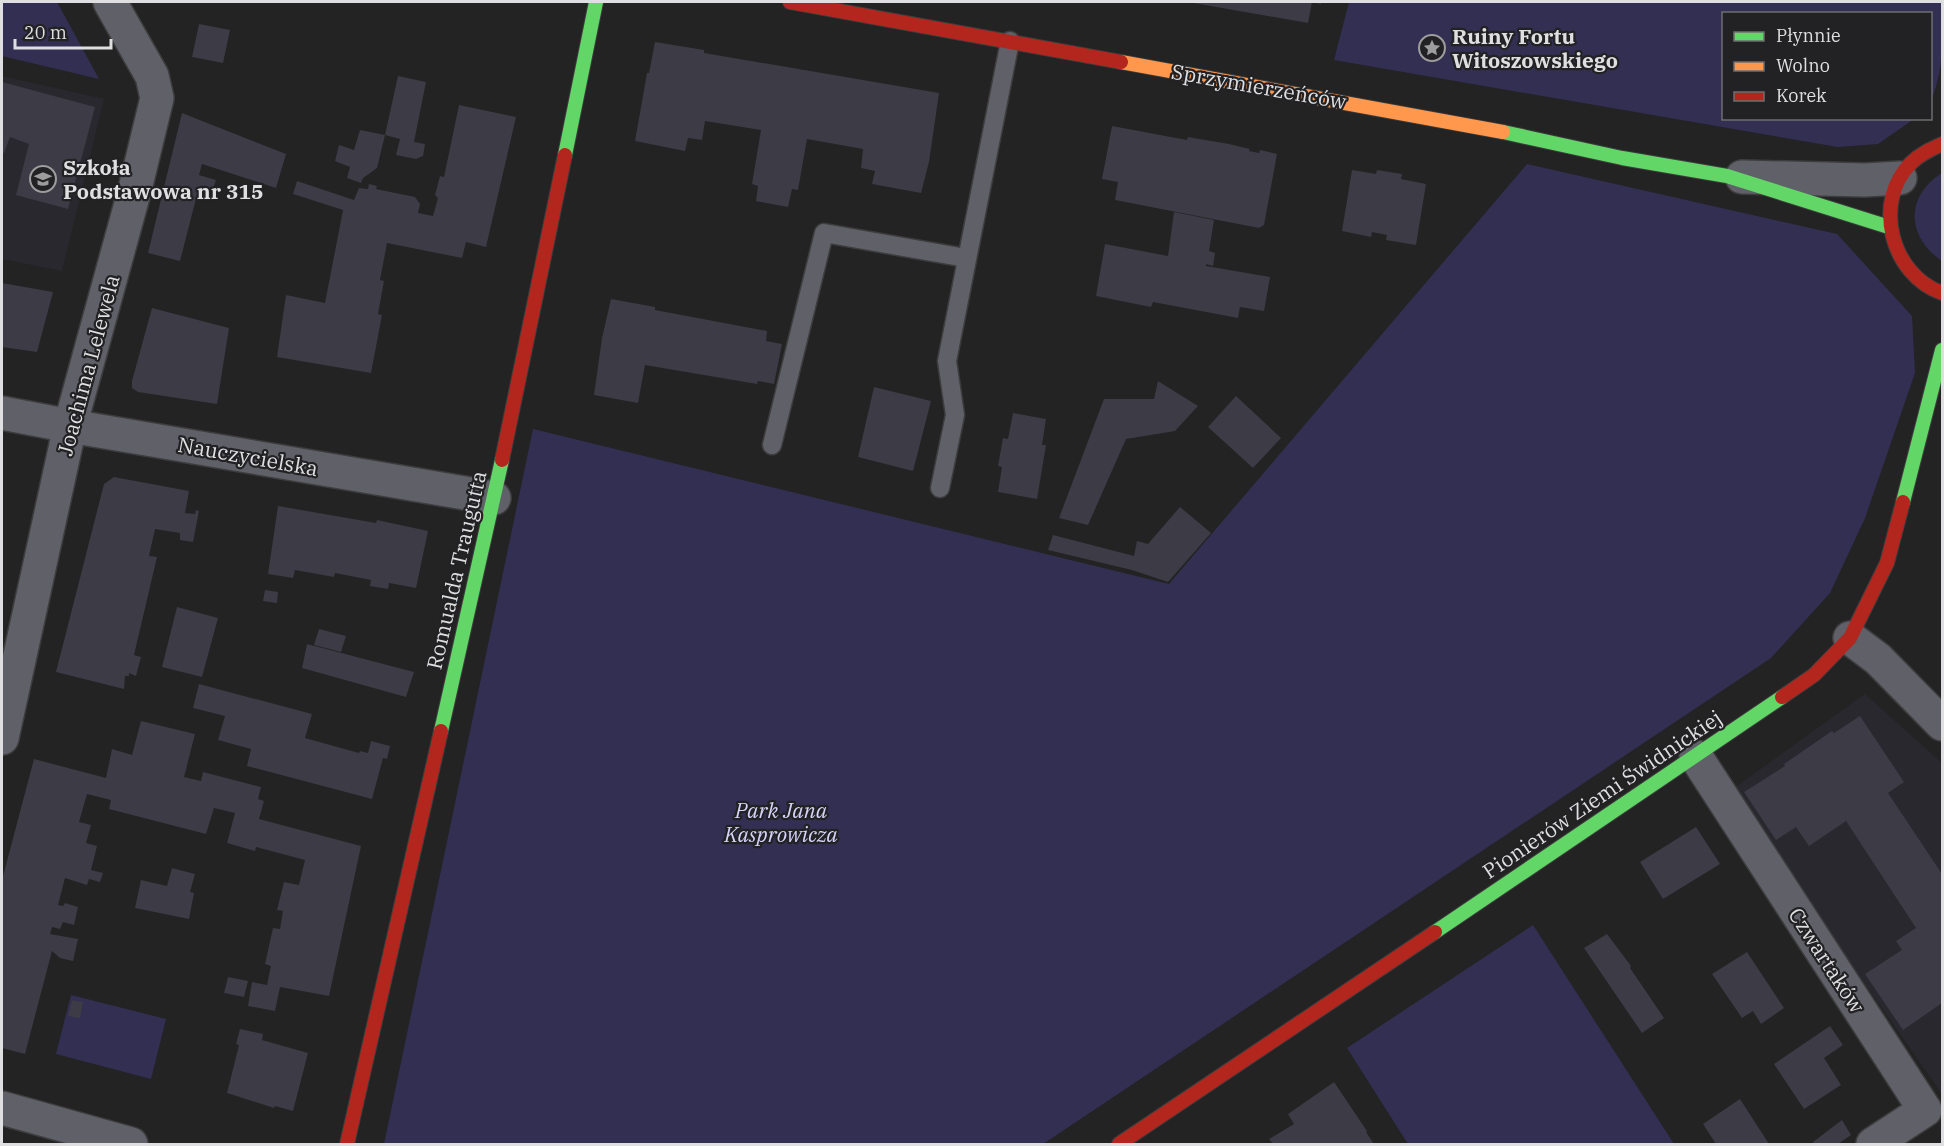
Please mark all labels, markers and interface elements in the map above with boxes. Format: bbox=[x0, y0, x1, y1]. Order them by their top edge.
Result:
scale bar bbox=[15, 12, 111, 50]
legend bbox=[1722, 12, 1932, 120]
text: 20 m bbox=[24, 21, 67, 44]
place label: Ruiny Fortu Witoszowskiego bbox=[1452, 22, 1618, 74]
text: Płynnie bbox=[1776, 24, 1841, 47]
place icon: Ruiny Fortu Witoszowskiego bbox=[1417, 33, 1447, 63]
text: Wolno bbox=[1776, 54, 1830, 77]
street label: Sprzymierzeńców bbox=[1169, 57, 1349, 115]
text: Korek bbox=[1776, 84, 1827, 107]
place label: Szkoła Podstawowa nr 315 bbox=[63, 153, 264, 205]
school or university icon: Szkoła Podstawowa nr 315 bbox=[28, 164, 58, 194]
street label: Joachima Lelewela bbox=[50, 271, 126, 459]
street label: Nauczycielska bbox=[176, 430, 320, 482]
street label: Romualda Traugutta bbox=[420, 468, 492, 672]
street label: Pionierów Ziemi Świdnickiej bbox=[1477, 703, 1727, 885]
park label: Park Jana Kasprowicza bbox=[723, 796, 838, 848]
street label: Czwartaków bbox=[1783, 902, 1872, 1019]

